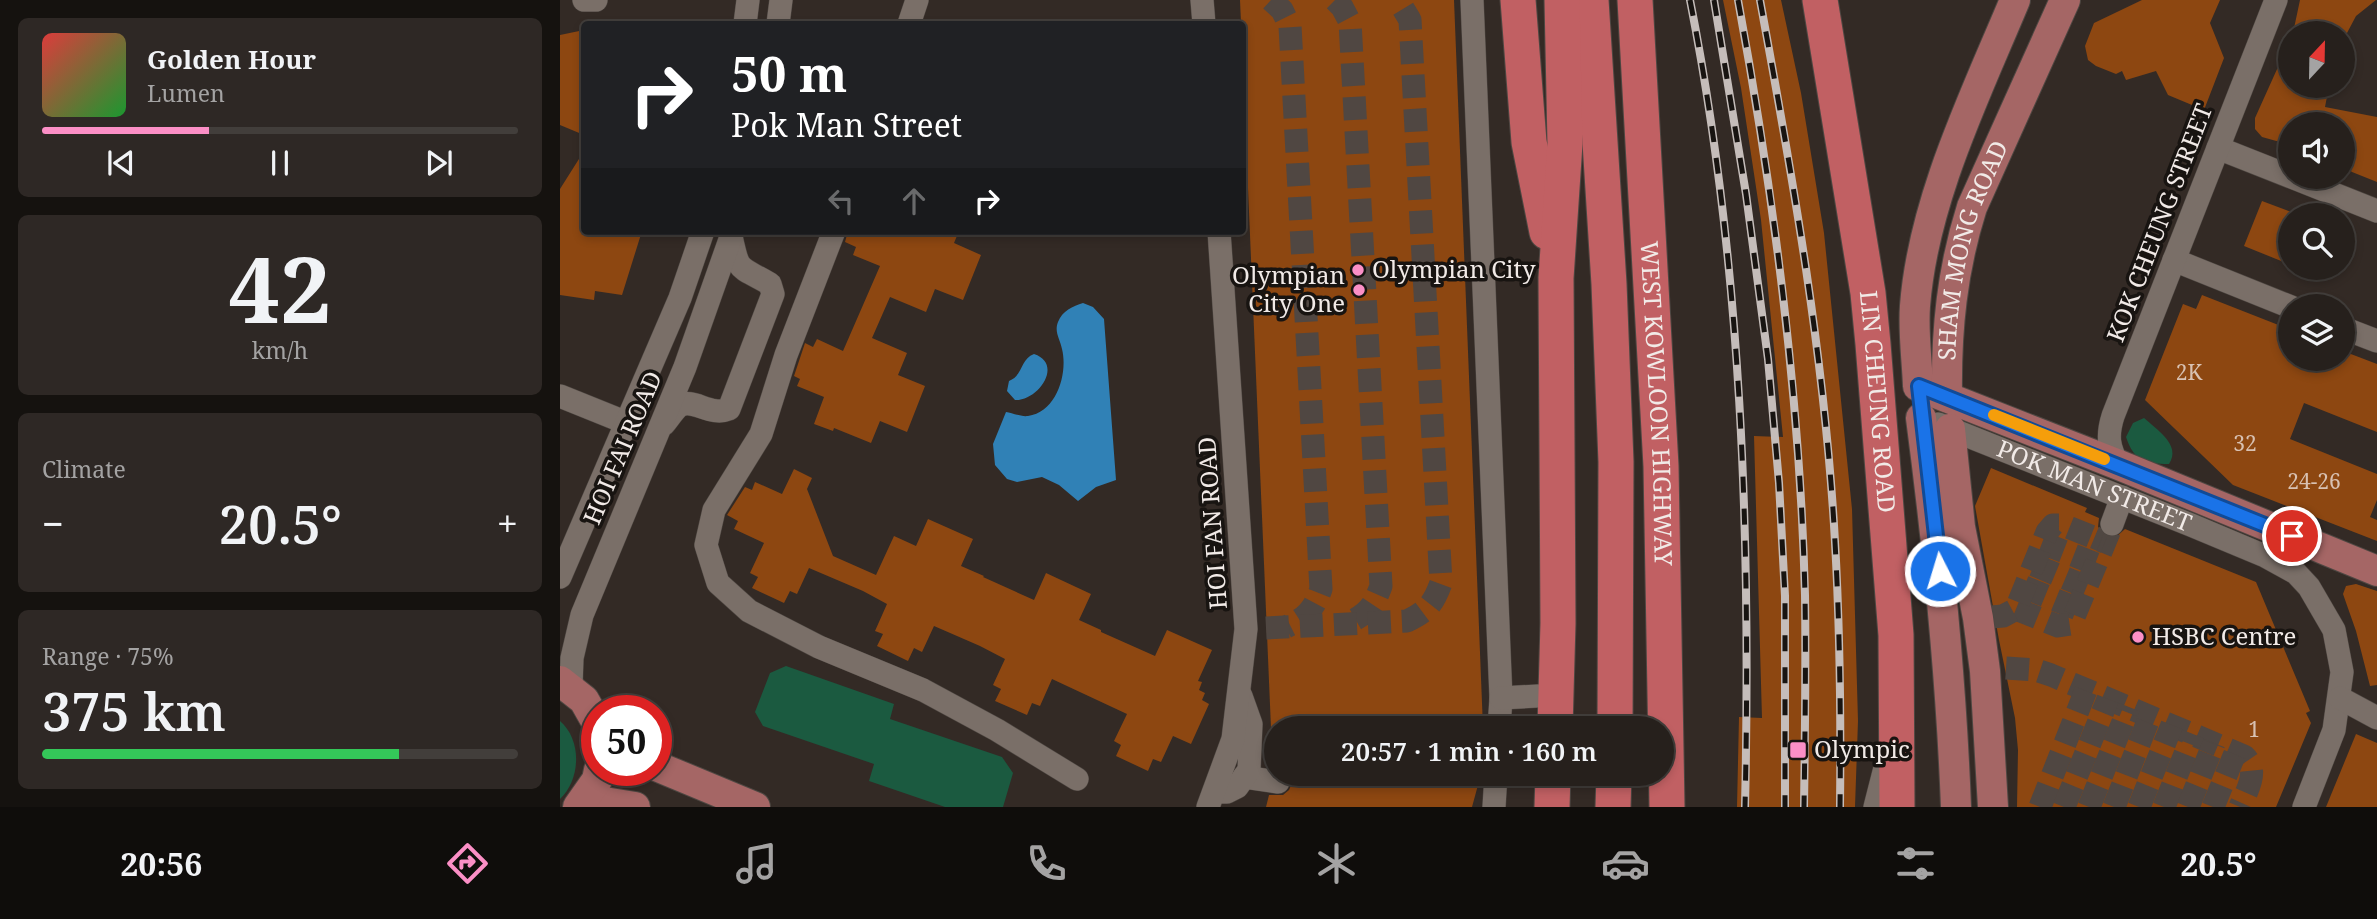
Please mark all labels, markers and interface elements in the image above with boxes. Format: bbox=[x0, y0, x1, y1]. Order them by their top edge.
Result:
north arrow bbox=[2278, 21, 2356, 98]
map controls bbox=[2278, 21, 2355, 371]
text: 50 m bbox=[731, 40, 847, 106]
text: Golden Hour bbox=[147, 41, 316, 77]
icon: right bbox=[616, 49, 707, 140]
text: Lumen bbox=[147, 77, 225, 109]
street label: KOK CHEUNG STREET bbox=[2098, 98, 2219, 346]
text: Pok Man Street bbox=[731, 103, 962, 146]
button: sound bbox=[2278, 112, 2355, 189]
street label: SHAM MONG ROAD bbox=[1929, 135, 2015, 361]
icon: previous bbox=[102, 144, 140, 182]
icon: pause bbox=[261, 144, 299, 182]
icon: next bbox=[420, 144, 458, 182]
icon: left bbox=[822, 182, 860, 220]
icon: ahead bbox=[895, 182, 933, 220]
icon: right bbox=[968, 182, 1006, 220]
button: search bbox=[2278, 203, 2355, 280]
text: 42 bbox=[229, 226, 331, 350]
street label: WEST KOWLOON HIGHWAY bbox=[1633, 240, 1681, 567]
place label: Olympian City bbox=[1372, 252, 1536, 285]
place label: Olympian City One bbox=[1232, 258, 1345, 319]
marker: Olympian City bbox=[1350, 262, 1366, 278]
marker: Olympian City One bbox=[1351, 282, 1367, 298]
street label: LIN CHEUNG ROAD bbox=[1853, 289, 1904, 514]
button: layers bbox=[2278, 294, 2355, 371]
text: km/h bbox=[252, 334, 308, 366]
house number: 2K bbox=[2176, 358, 2203, 386]
street label: HOI FAI ROAD bbox=[575, 366, 669, 529]
house number: 32 bbox=[2233, 429, 2257, 457]
street label: POK MAN STREET bbox=[1992, 431, 2197, 539]
street label: HOI FAN ROAD bbox=[1189, 436, 1234, 610]
text: Climate bbox=[42, 453, 126, 485]
house number: 24-26 bbox=[2287, 467, 2341, 495]
text: 20.5° bbox=[219, 488, 342, 559]
text: − bbox=[42, 497, 64, 549]
text: + bbox=[497, 497, 518, 549]
pin bbox=[2262, 506, 2322, 566]
icon: arrive bbox=[2273, 517, 2311, 555]
position arrow bbox=[1903, 534, 1977, 608]
place label: HSBC Centre bbox=[2152, 619, 2296, 652]
marker: HSBC Centre bbox=[2130, 629, 2146, 645]
text: Range · 75% bbox=[42, 640, 174, 672]
text: 375 km bbox=[42, 675, 226, 746]
speed limit sign: 50 bbox=[581, 695, 672, 786]
house number: 1 bbox=[2248, 715, 2260, 743]
place label: Olympic bbox=[1814, 732, 1910, 765]
text: 20:57 · 1 min · 160 m bbox=[1341, 733, 1597, 769]
marker: Olympic bbox=[1788, 740, 1808, 760]
icon: directions bbox=[443, 839, 492, 888]
icon: music bbox=[732, 839, 781, 888]
icon: phone bbox=[1022, 839, 1071, 888]
icon: climate bbox=[1312, 839, 1361, 888]
icon: car bbox=[1601, 839, 1650, 888]
icon: filters bbox=[1891, 839, 1940, 888]
text: 20:56 bbox=[120, 842, 202, 885]
text: 20.5° bbox=[2180, 842, 2257, 885]

